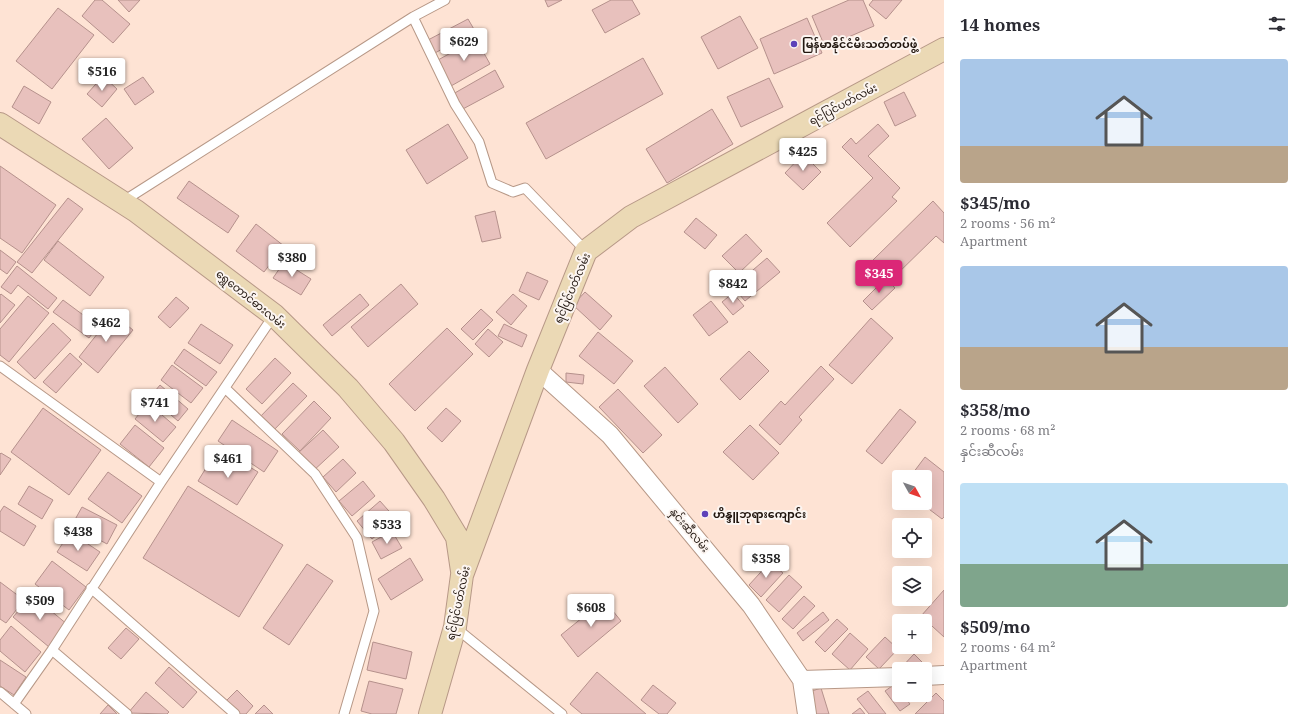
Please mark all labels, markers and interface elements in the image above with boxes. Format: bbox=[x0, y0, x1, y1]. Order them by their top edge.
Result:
text: 14 homes bbox=[960, 13, 1040, 36]
icon: filters bbox=[1266, 13, 1288, 35]
pin: $629 bbox=[440, 28, 488, 62]
text: $629 bbox=[449, 32, 479, 50]
place label: မြန်မာနိုင်ငံမီးသတ်တပ်ဖွဲ့ bbox=[802, 36, 919, 54]
marker: မြန်မာနိုင်ငံမီးသတ်တပ်ဖွဲ့ bbox=[789, 39, 799, 49]
pin: $516 bbox=[78, 58, 126, 92]
text: $516 bbox=[87, 62, 117, 80]
street label: ရင်ပြင်ပတ်လမ်း bbox=[806, 79, 881, 130]
icon: home bbox=[1088, 85, 1160, 157]
pin: $425 bbox=[779, 138, 827, 172]
text: $425 bbox=[788, 142, 818, 160]
text: $345/mo bbox=[960, 191, 1031, 214]
text: 2 rooms · 56 m² bbox=[960, 214, 1055, 232]
text: Apartment bbox=[960, 232, 1027, 250]
pin: $380 bbox=[268, 244, 316, 278]
text: $380 bbox=[277, 248, 307, 266]
street label: ရင်ပြင်ပတ်လမ်း bbox=[550, 250, 595, 326]
pin: $345 bbox=[855, 260, 903, 294]
text: $345 bbox=[864, 264, 894, 282]
street label: ရွှေတောင်ဓားလမ်း bbox=[212, 266, 289, 333]
pin: $842 bbox=[709, 270, 757, 304]
text: $842 bbox=[718, 274, 748, 292]
icon: home bbox=[1088, 292, 1160, 364]
pin: $462 bbox=[82, 309, 130, 343]
text: $462 bbox=[91, 313, 121, 331]
pin: $741 bbox=[131, 389, 179, 423]
text: $741 bbox=[140, 393, 170, 411]
text: $358/mo bbox=[960, 398, 1031, 421]
text: 2 rooms · 68 m² bbox=[960, 421, 1055, 439]
text: နှင်းဆီလမ်း bbox=[960, 442, 1024, 460]
pin: $461 bbox=[204, 445, 252, 479]
text: $461 bbox=[213, 449, 243, 467]
north arrow bbox=[892, 470, 932, 510]
map controls bbox=[892, 470, 932, 702]
street label: နှင်းဆီလမ်း bbox=[666, 504, 714, 557]
place label: ဟိန္ဒူဘုရားကျောင်း bbox=[713, 506, 806, 524]
marker: ဟိန္ဒူဘုရားကျောင်း bbox=[700, 509, 710, 519]
icon: home bbox=[1088, 509, 1160, 581]
pin: $533 bbox=[363, 511, 411, 545]
text: $533 bbox=[372, 515, 402, 533]
pin: $438 bbox=[54, 518, 102, 552]
button: locate bbox=[892, 518, 932, 558]
text: $438 bbox=[63, 522, 93, 540]
pin: $358 bbox=[742, 545, 790, 579]
text: $358 bbox=[751, 549, 781, 567]
street label: ရင်ပြင်ပတ်လမ်း bbox=[442, 564, 475, 642]
button: layers bbox=[892, 566, 932, 606]
pin: $509 bbox=[16, 587, 64, 621]
text: $509 bbox=[25, 591, 55, 609]
pin: $608 bbox=[567, 594, 615, 628]
text: $608 bbox=[576, 598, 606, 616]
button: + bbox=[892, 614, 932, 654]
text: $509/mo bbox=[960, 615, 1031, 638]
text: 2 rooms · 64 m² bbox=[960, 638, 1055, 656]
text: Apartment bbox=[960, 656, 1027, 674]
button: − bbox=[892, 662, 932, 702]

